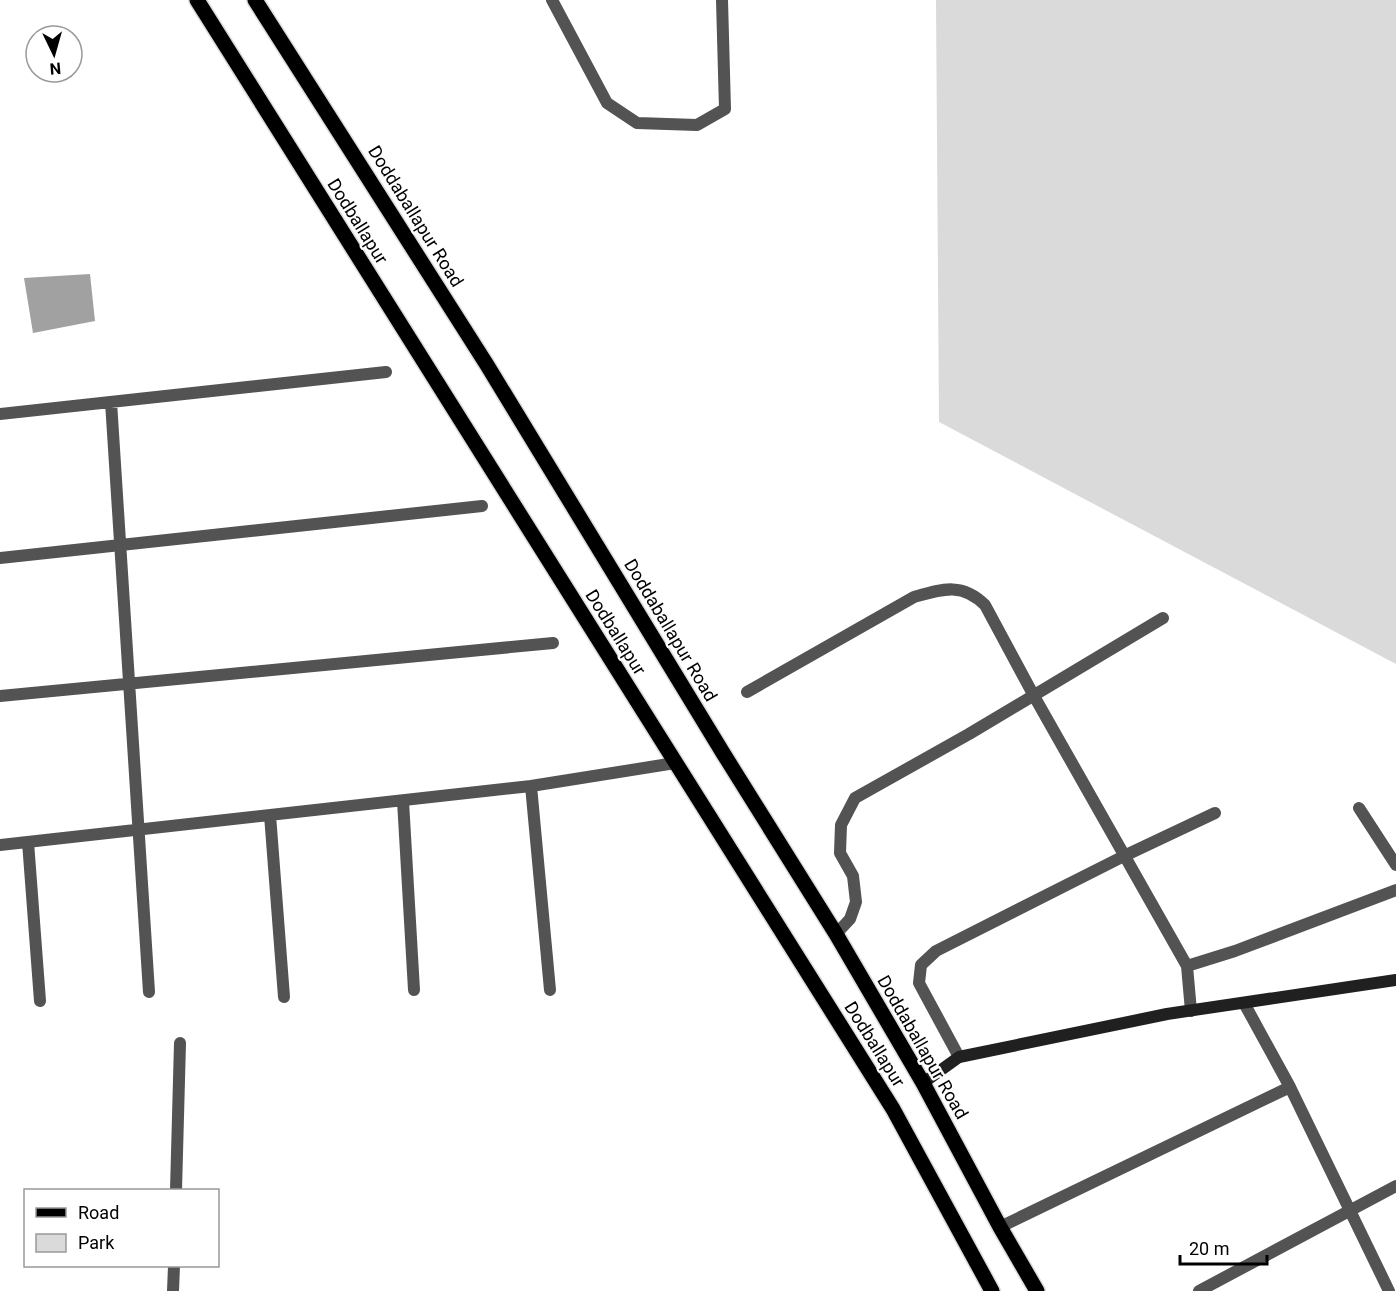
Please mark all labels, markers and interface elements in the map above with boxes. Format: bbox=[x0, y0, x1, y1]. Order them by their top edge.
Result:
north arrow bbox=[24, 24, 84, 84]
text: N bbox=[49, 58, 62, 78]
street label: Doddaballapur Road bbox=[364, 142, 468, 290]
street label: Dodballapur bbox=[323, 174, 393, 268]
street label: Doddaballapur Road bbox=[620, 555, 722, 705]
street label: Dodballapur bbox=[581, 585, 651, 679]
street label: Doddaballapur Road bbox=[873, 971, 973, 1123]
street label: Dodballapur bbox=[840, 997, 910, 1091]
legend bbox=[24, 1189, 219, 1267]
text: Road bbox=[78, 1202, 119, 1223]
scale bar bbox=[1180, 1228, 1267, 1266]
text: Park bbox=[78, 1232, 115, 1253]
text: 20 m bbox=[1189, 1238, 1229, 1259]

